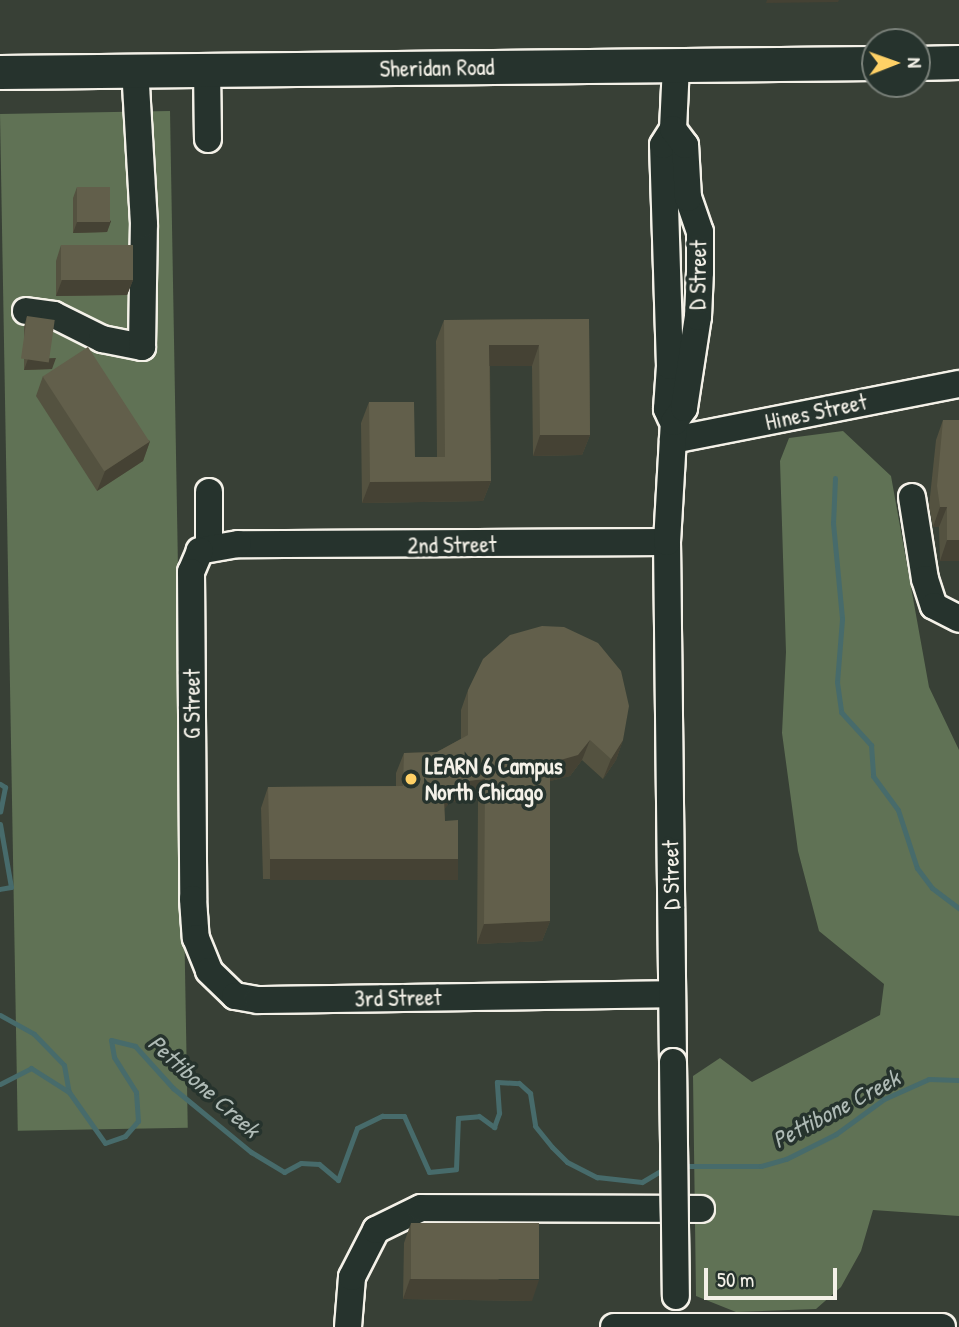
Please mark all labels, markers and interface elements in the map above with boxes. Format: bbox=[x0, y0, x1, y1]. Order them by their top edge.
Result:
north arrow bbox=[861, 28, 931, 98]
street label: Sheridan Road bbox=[379, 53, 495, 83]
text: N bbox=[902, 57, 928, 68]
street label: D Street bbox=[684, 240, 712, 310]
street label: Hines Street bbox=[763, 388, 869, 436]
street label: 2nd Street bbox=[407, 530, 497, 560]
street label: G Street bbox=[178, 669, 206, 739]
place label: LEARN 6 Campus North Chicago bbox=[425, 752, 563, 806]
marker: LEARN 6 Campus North Chicago bbox=[403, 771, 419, 787]
street label: D Street bbox=[657, 840, 685, 910]
street label: 3rd Street bbox=[354, 983, 442, 1013]
water label: Pettibone Creek bbox=[142, 1028, 266, 1144]
water label: Pettibone Creek bbox=[767, 1063, 905, 1155]
scale bar bbox=[707, 1254, 840, 1298]
text: 50 m bbox=[717, 1265, 754, 1294]

